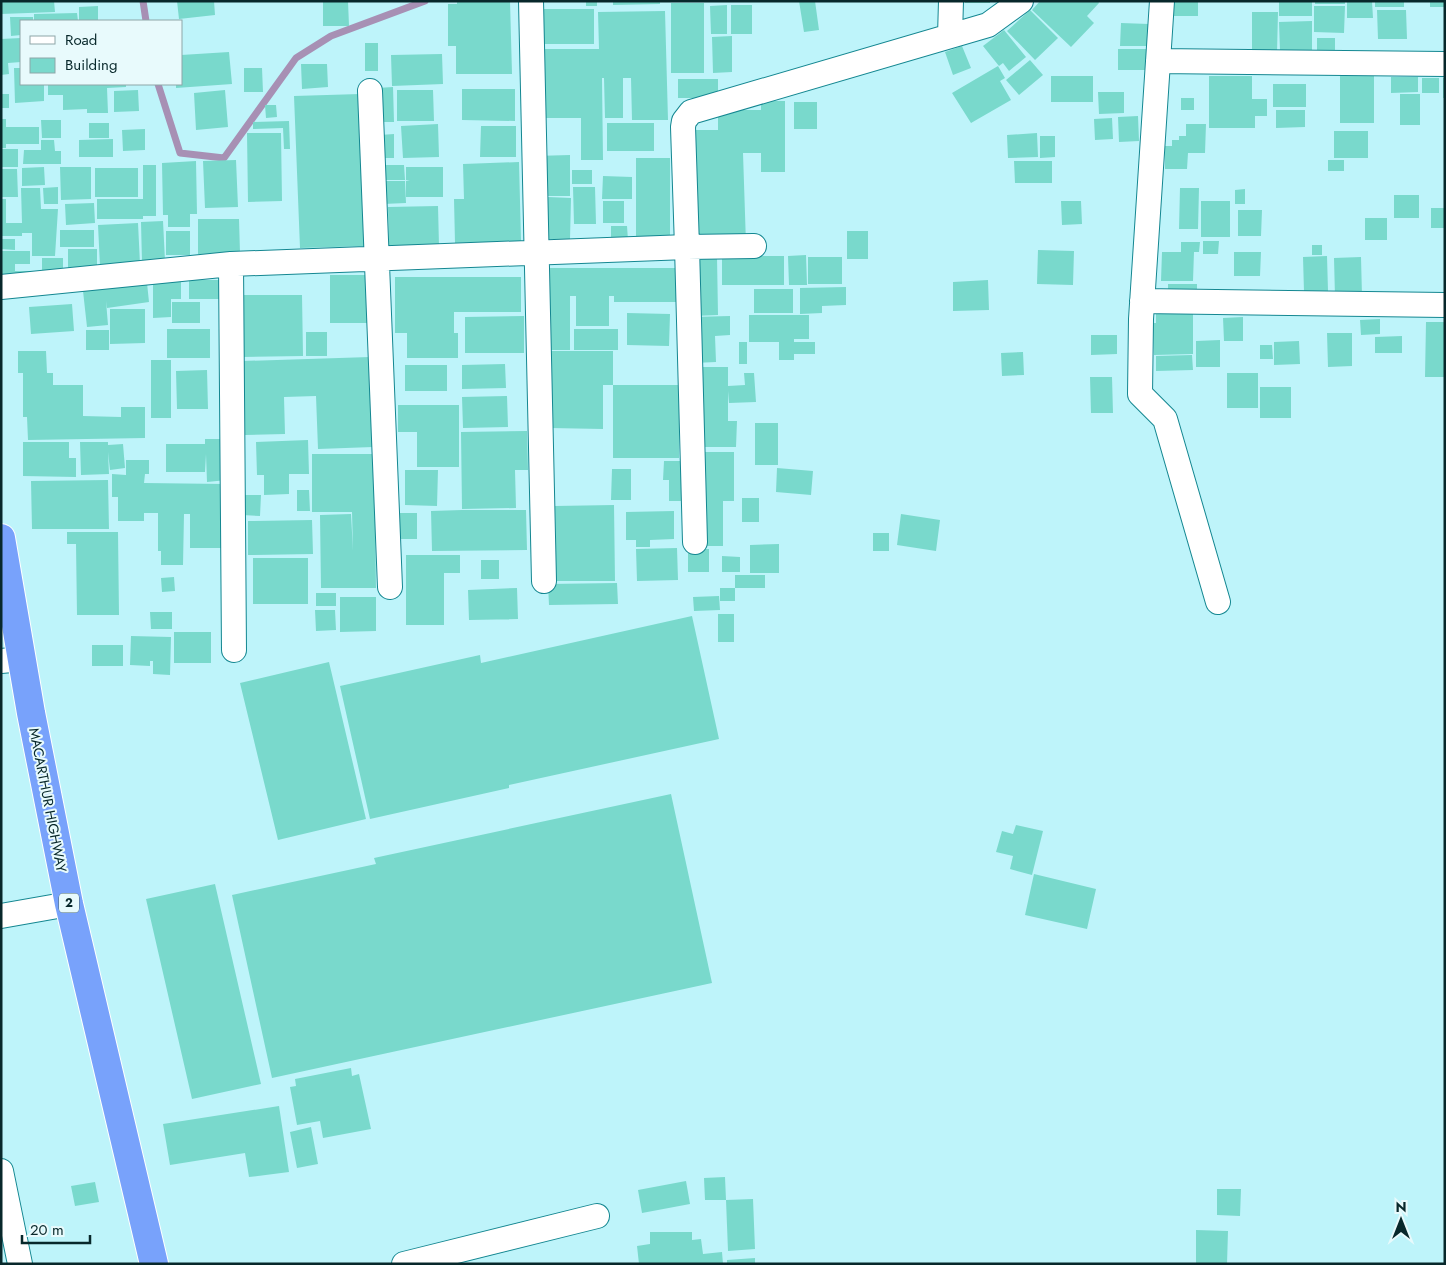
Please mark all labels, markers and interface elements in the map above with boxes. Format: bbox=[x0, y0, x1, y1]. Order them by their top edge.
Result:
legend bbox=[20, 20, 182, 85]
text: Road bbox=[65, 29, 97, 51]
text: Building bbox=[65, 54, 117, 76]
street label: MACARTHUR HIGHWAY bbox=[24, 726, 72, 874]
road number: 2 bbox=[59, 894, 79, 912]
north arrow bbox=[1376, 1195, 1426, 1245]
text: N bbox=[1395, 1197, 1407, 1217]
scale bar bbox=[22, 1212, 90, 1244]
text: 20 m bbox=[30, 1219, 64, 1241]

